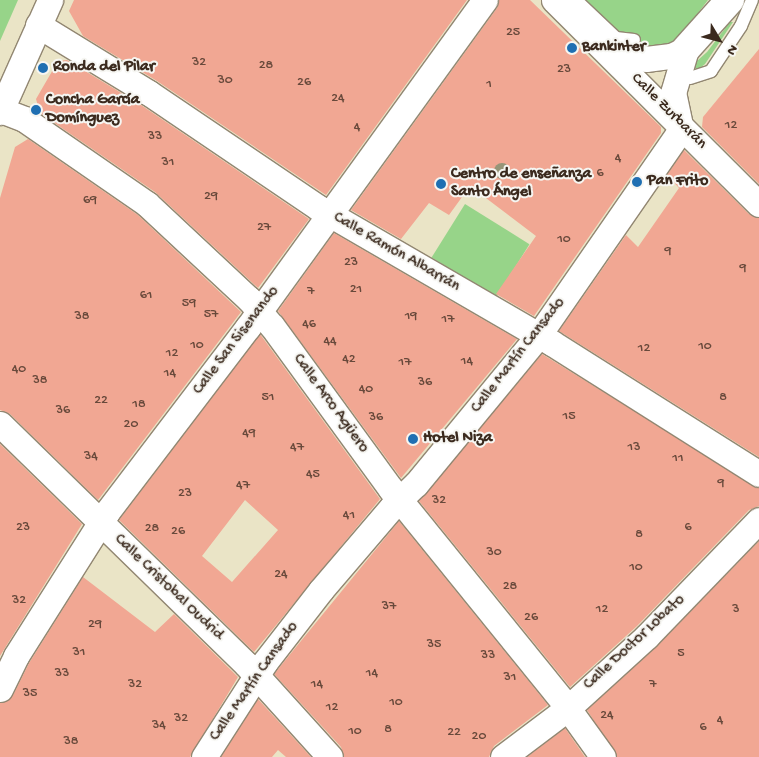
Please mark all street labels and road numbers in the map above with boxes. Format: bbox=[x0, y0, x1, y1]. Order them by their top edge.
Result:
street label: Calle Zurbarán bbox=[626, 70, 710, 154]
street label: Calle Ramón Albarrán bbox=[329, 209, 463, 297]
street label: Calle San Sisenando bbox=[190, 283, 284, 399]
street label: Calle Martín Cansado bbox=[468, 294, 570, 418]
street label: Calle Arco Agüero bbox=[288, 351, 372, 457]
street label: Calle Cristobal Oudrid bbox=[109, 531, 227, 645]
street label: Calle Doctor Lobato bbox=[580, 591, 690, 695]
street label: Calle Martín Cansado bbox=[207, 619, 303, 745]

